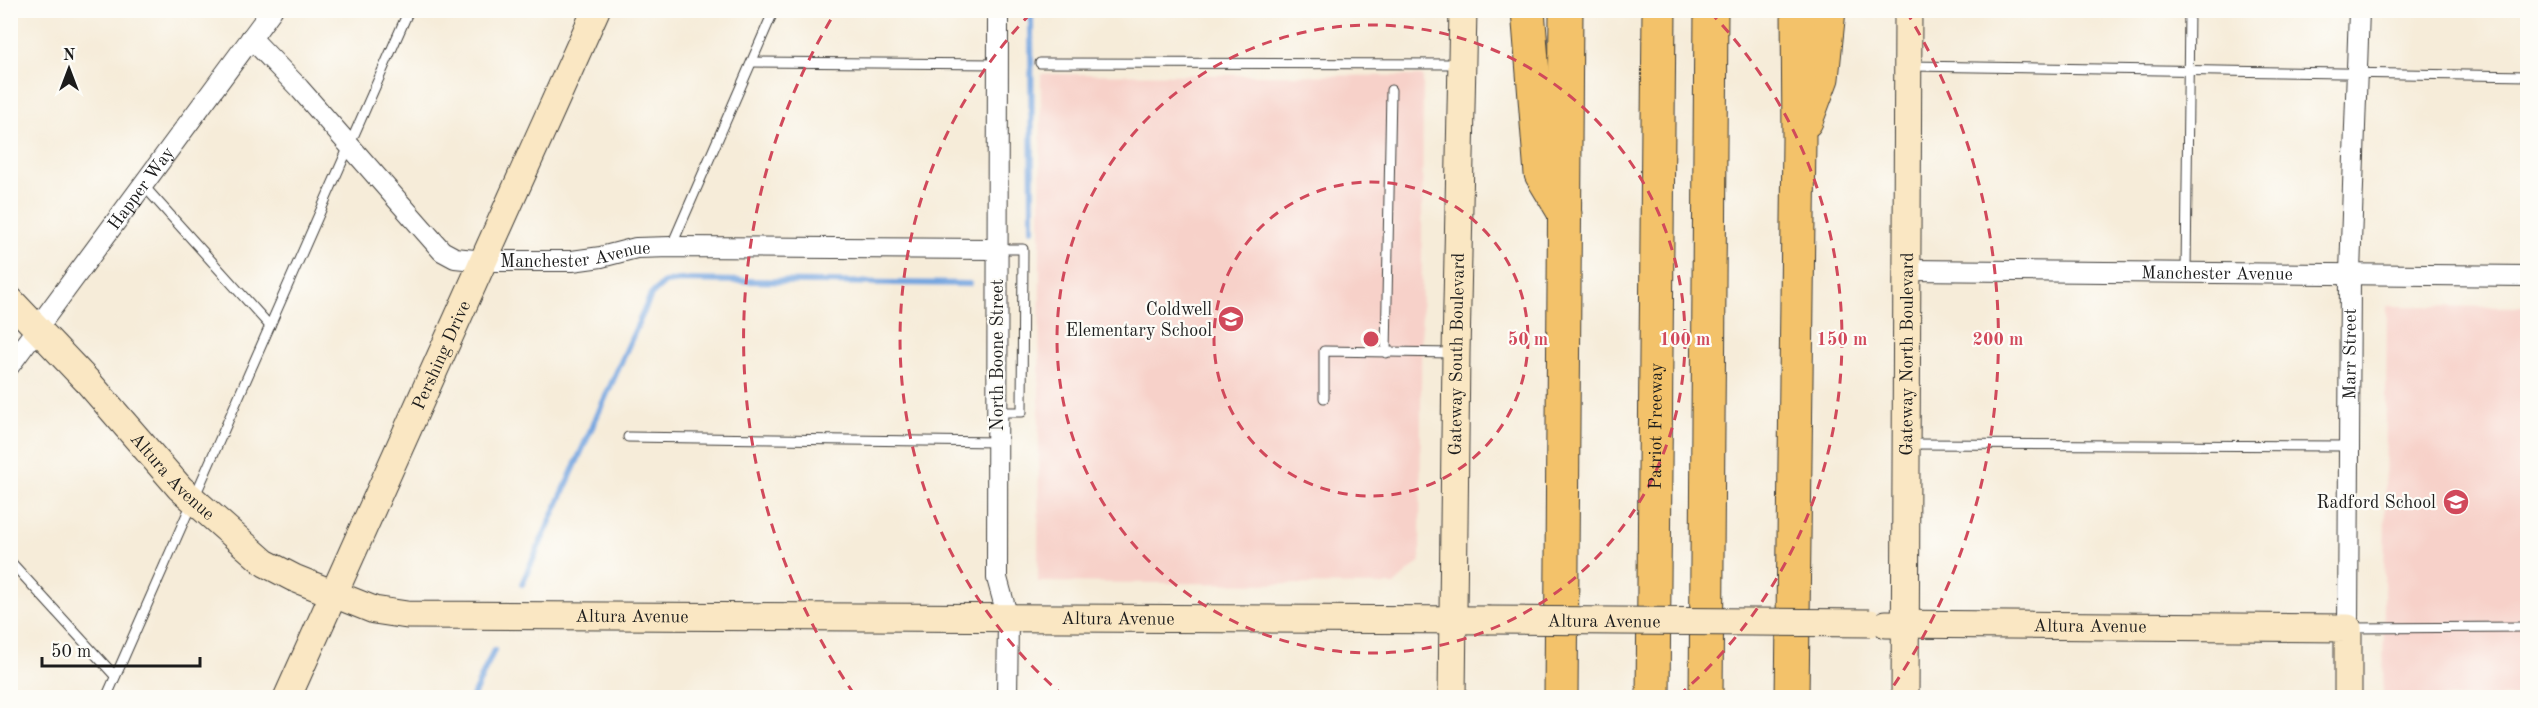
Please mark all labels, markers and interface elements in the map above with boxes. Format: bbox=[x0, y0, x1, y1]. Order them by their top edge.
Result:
north arrow bbox=[39, 39, 99, 99]
text: N bbox=[63, 48, 76, 64]
street label: Happer Way bbox=[105, 143, 178, 234]
street label: Manchester Avenue bbox=[500, 240, 651, 271]
street label: Gateway South Boulevard bbox=[1447, 252, 1468, 456]
street label: Gateway North Boulevard bbox=[1898, 252, 1917, 456]
street label: Manchester Avenue bbox=[2141, 264, 2293, 284]
street label: North Boone Street bbox=[989, 279, 1007, 431]
street label: Pershing Drive bbox=[410, 298, 474, 413]
place label: Coldwell Elementary School bbox=[1065, 301, 1212, 340]
school or university icon: Coldwell Elementary School bbox=[1216, 304, 1246, 334]
street label: Marr Street bbox=[2341, 308, 2360, 400]
centre of rings bbox=[1361, 329, 1381, 349]
text: 50 m bbox=[1508, 331, 1548, 349]
text: 100 m bbox=[1660, 331, 1710, 349]
text: 150 m bbox=[1817, 331, 1867, 349]
text: 200 m bbox=[1973, 331, 2023, 349]
street label: Patriot Freeway bbox=[1647, 362, 1666, 490]
street label: Altura Avenue bbox=[127, 430, 218, 524]
school or university icon: Radford School bbox=[2441, 487, 2471, 517]
place label: Radford School bbox=[2317, 494, 2436, 512]
street label: Altura Avenue bbox=[575, 608, 689, 626]
street label: Altura Avenue bbox=[1061, 610, 1175, 629]
street label: Altura Avenue bbox=[1547, 612, 1661, 631]
street label: Altura Avenue bbox=[2033, 617, 2147, 636]
scale bar bbox=[42, 630, 200, 668]
text: 50 m bbox=[51, 643, 91, 661]

